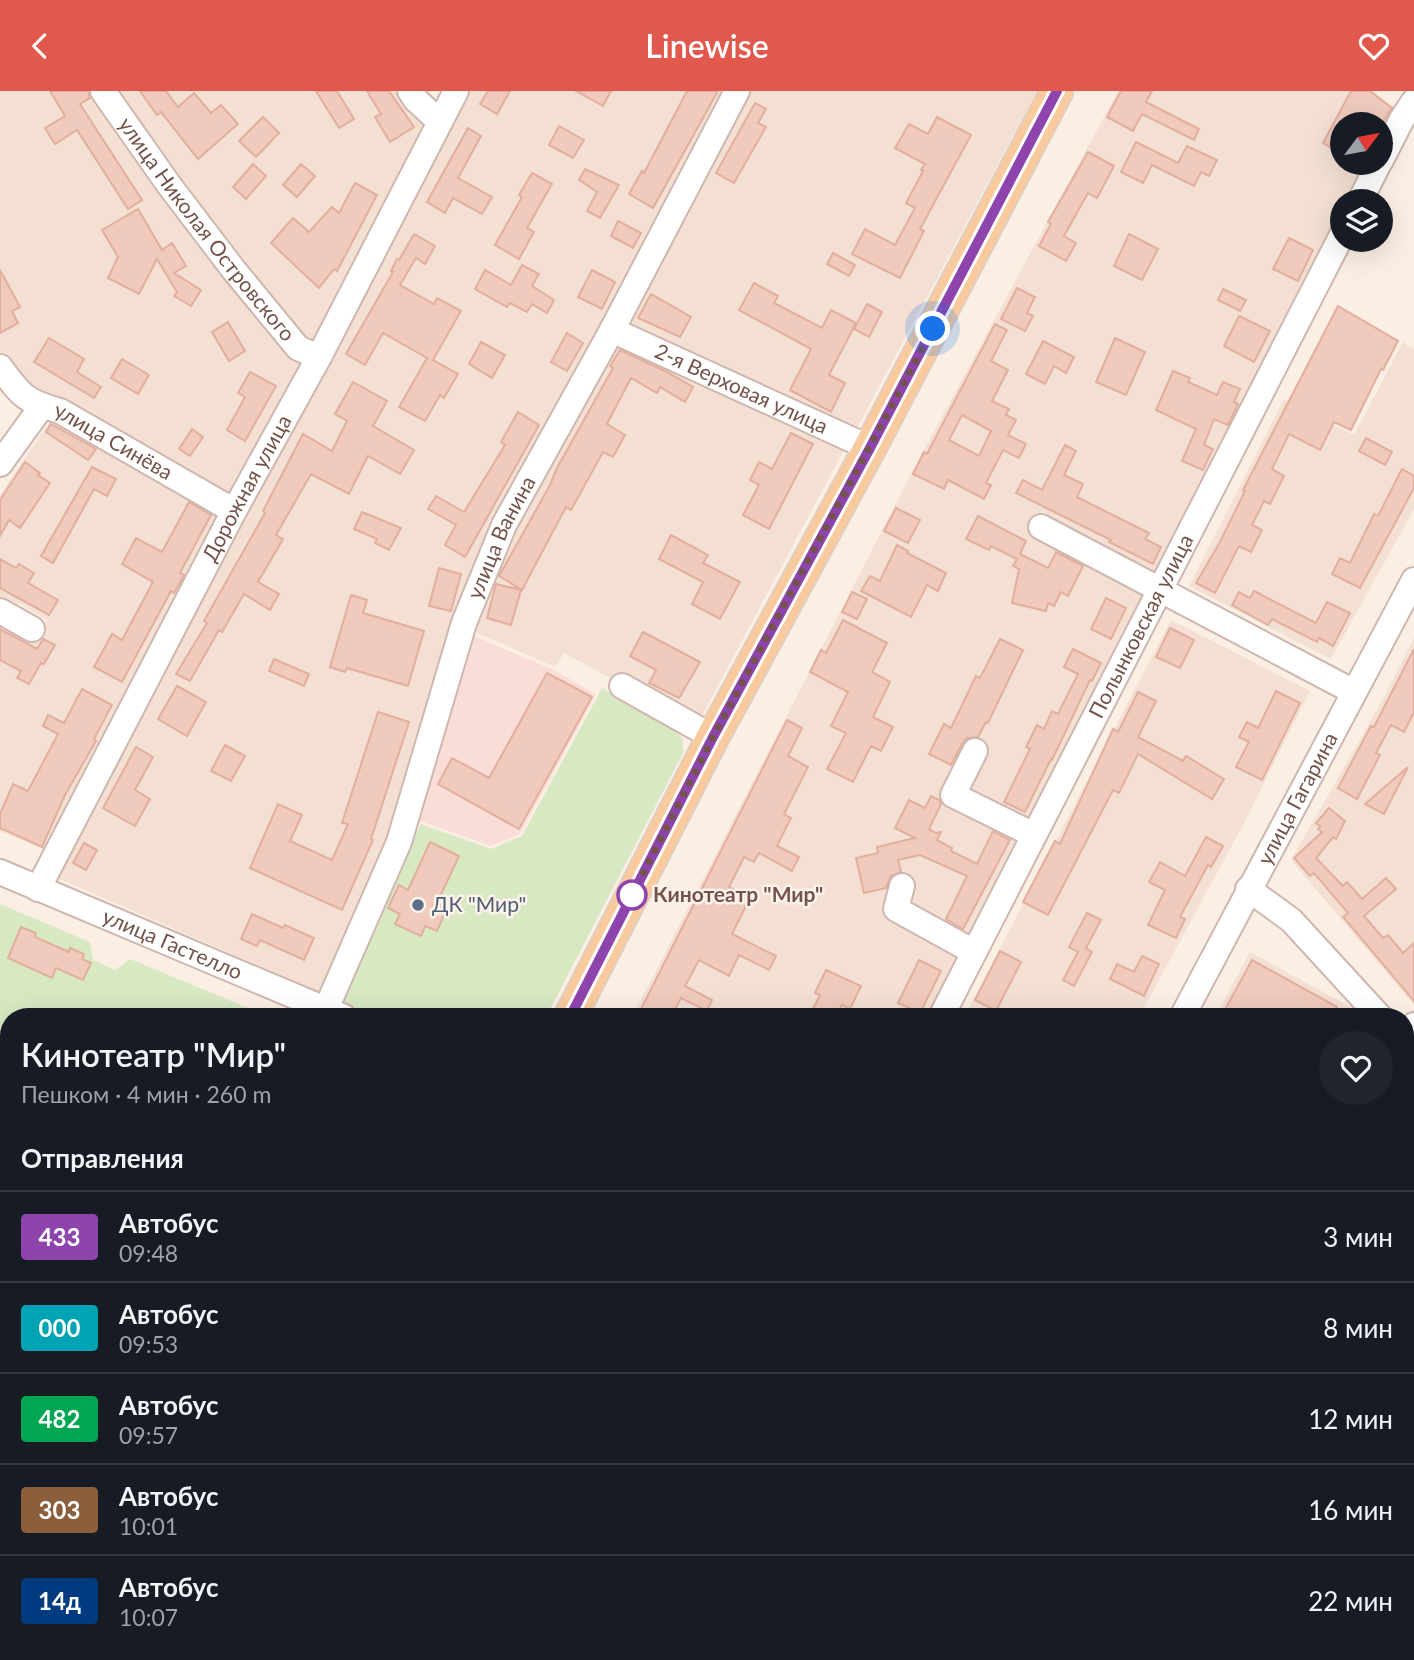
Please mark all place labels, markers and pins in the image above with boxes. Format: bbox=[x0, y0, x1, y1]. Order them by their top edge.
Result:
marker: Кинотеатр "Мир" bbox=[617, 880, 647, 910]
place label: Кинотеатр "Мир" bbox=[653, 881, 823, 906]
place label: ДК "Мир" bbox=[432, 891, 526, 916]
marker: ДК "Мир" bbox=[410, 897, 426, 913]

